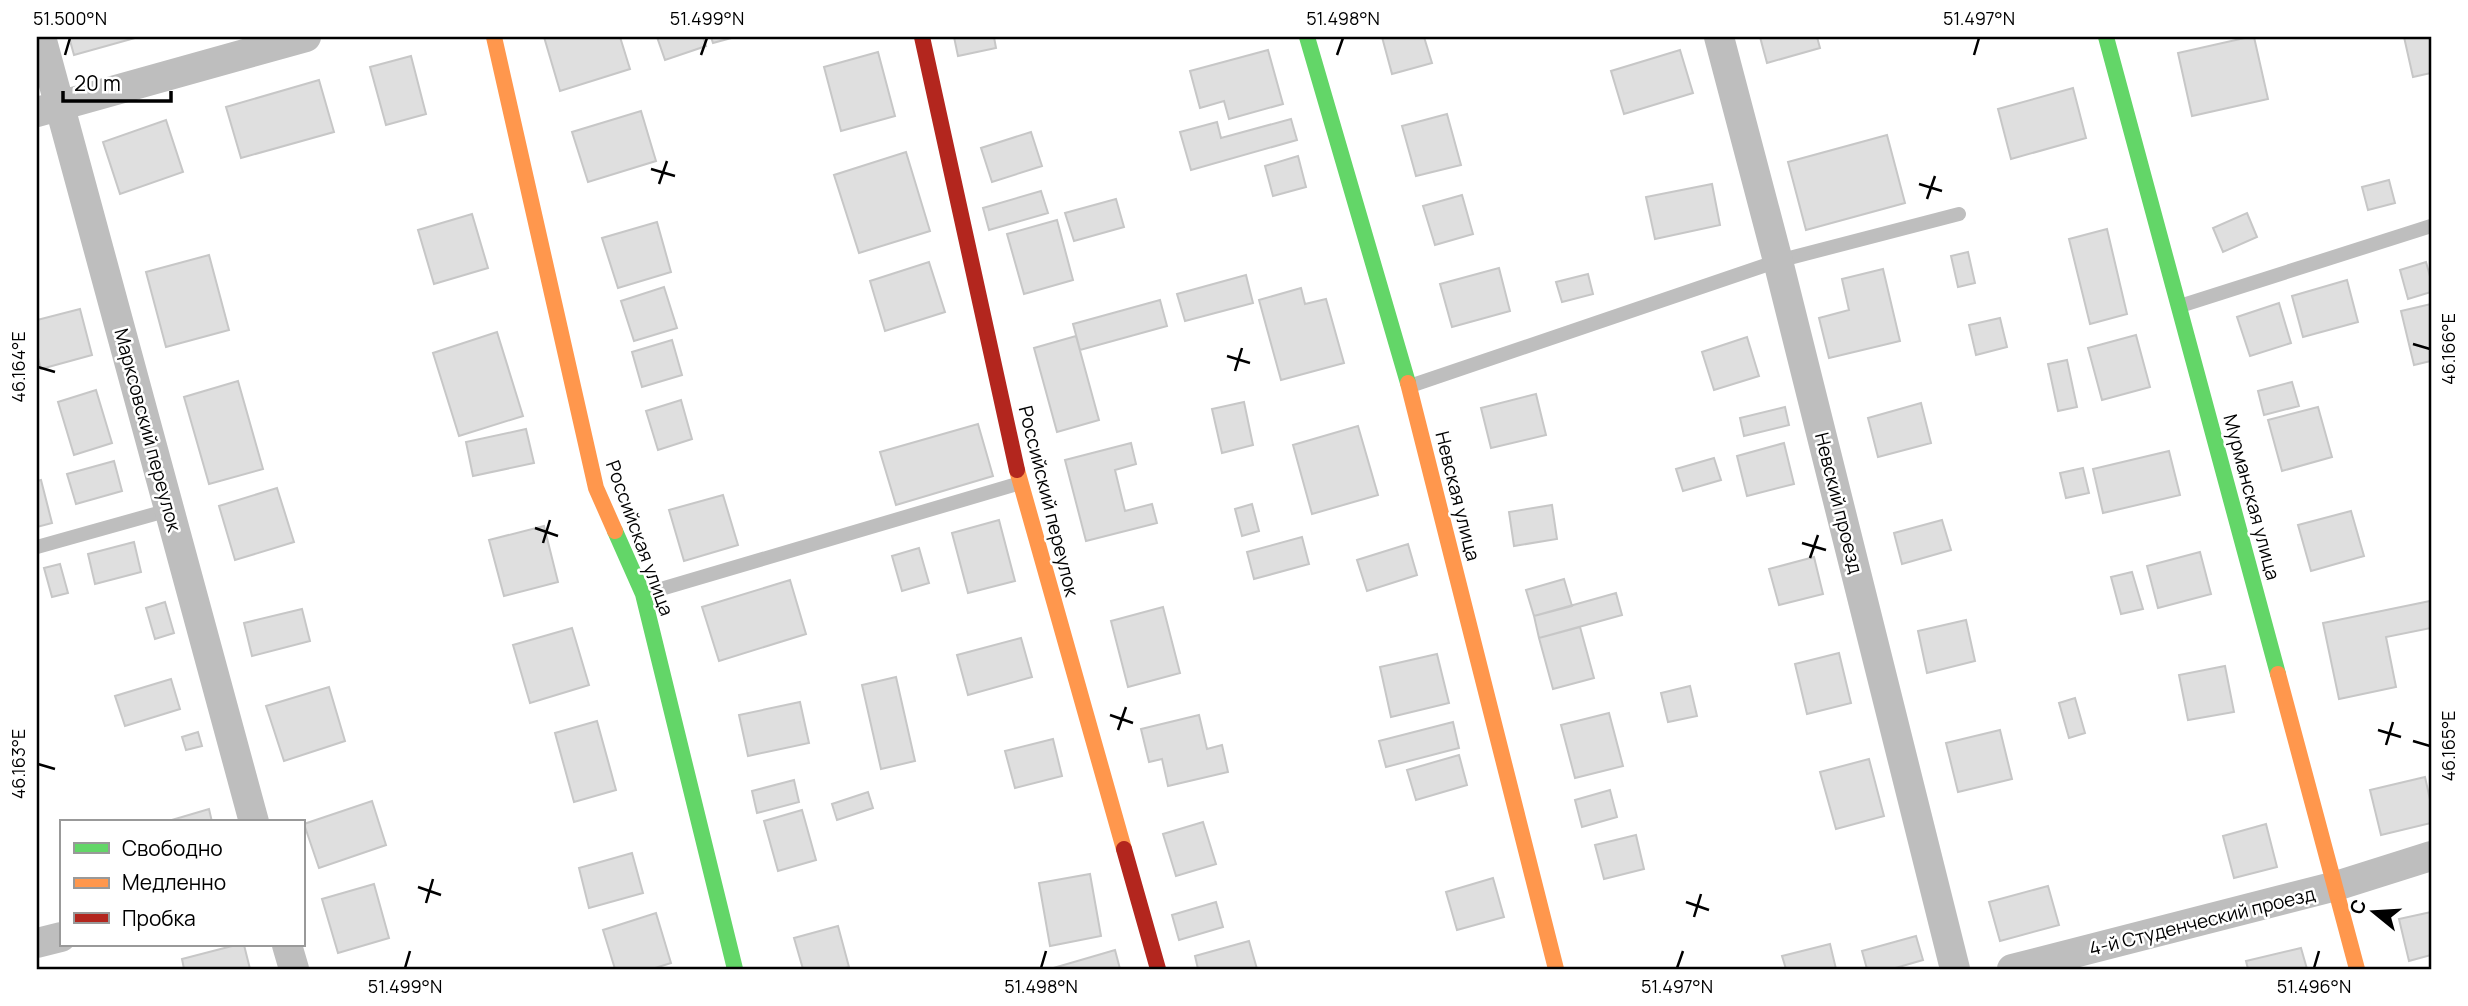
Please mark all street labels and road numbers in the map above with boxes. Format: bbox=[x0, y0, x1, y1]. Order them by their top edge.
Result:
street label: Марксовский переулок bbox=[108, 326, 188, 535]
street label: Российский переулок bbox=[1013, 403, 1085, 600]
street label: Мурманская улица bbox=[2217, 411, 2287, 583]
street label: Невская улица bbox=[1429, 428, 1487, 564]
street label: Невский проезд bbox=[1809, 430, 1869, 576]
street label: Российская улица bbox=[600, 457, 680, 619]
street label: 4-й Студенческий проезд bbox=[2086, 880, 2318, 962]

